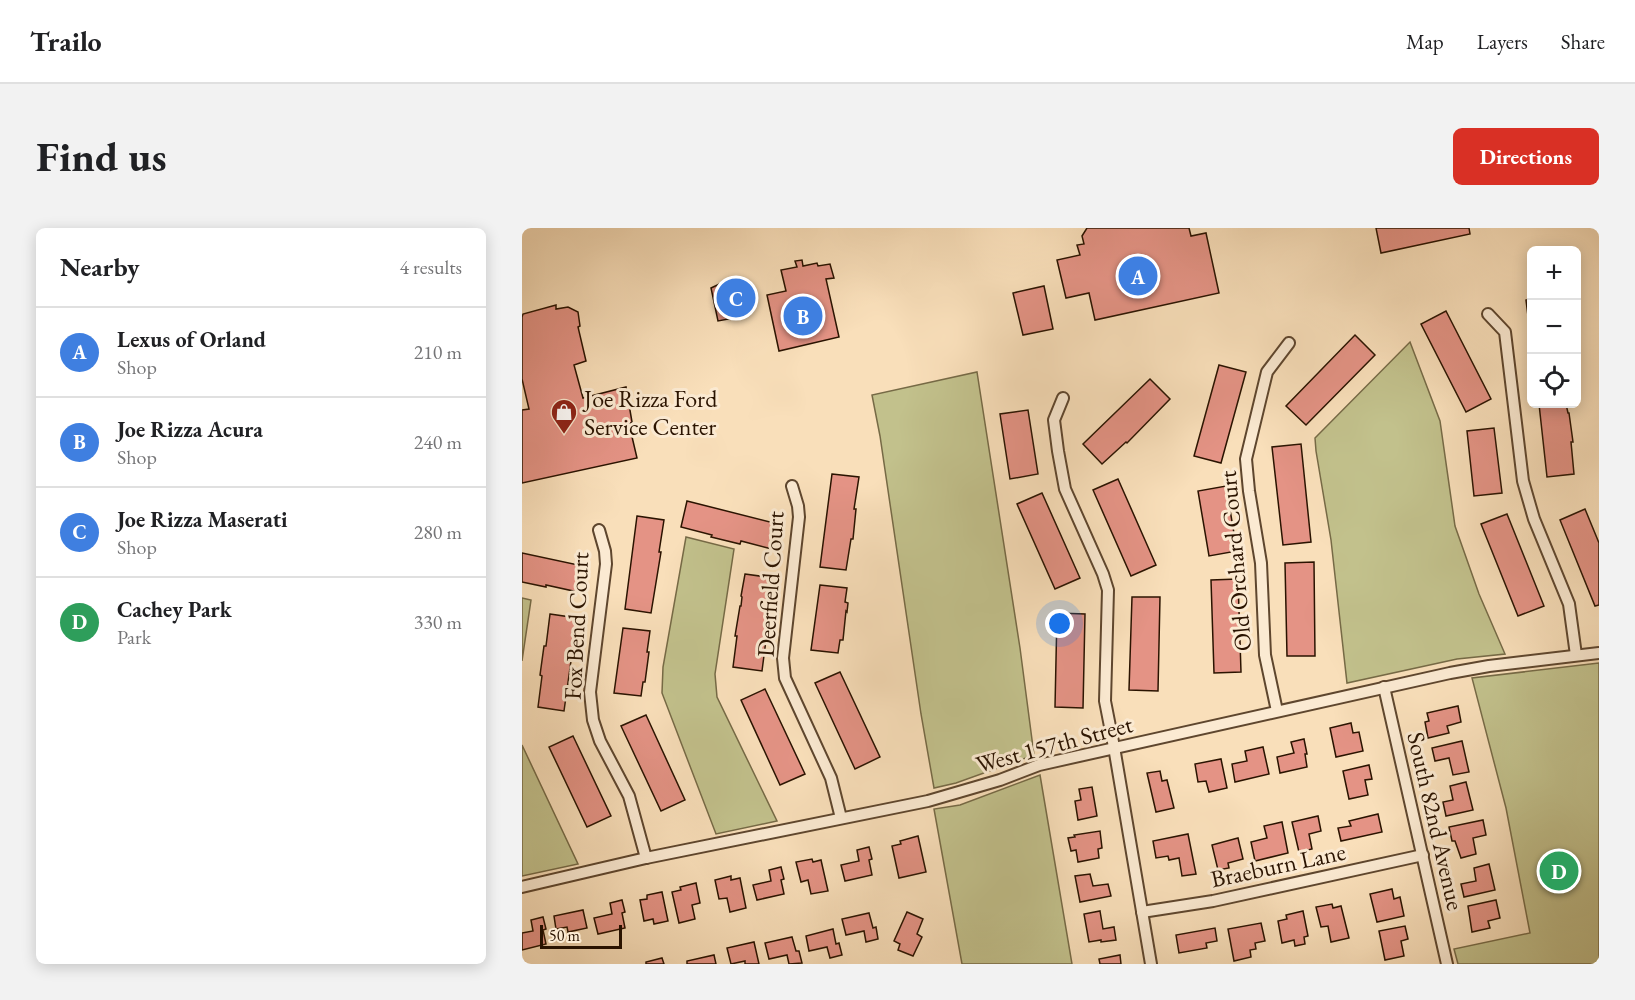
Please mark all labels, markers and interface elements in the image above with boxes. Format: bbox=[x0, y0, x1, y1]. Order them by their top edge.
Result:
text: Trailo bbox=[30, 23, 102, 59]
text: Map bbox=[1406, 28, 1444, 55]
text: Layers bbox=[1477, 28, 1528, 55]
text: Share bbox=[1561, 28, 1605, 55]
button: Directions bbox=[1453, 128, 1599, 185]
text: Find us bbox=[36, 129, 167, 184]
map controls bbox=[1527, 246, 1581, 408]
button: + bbox=[1527, 246, 1581, 300]
text: Nearby bbox=[60, 250, 140, 284]
text: 4 results bbox=[399, 254, 462, 280]
pin: A bbox=[1118, 254, 1158, 298]
pin: C bbox=[716, 276, 756, 320]
pin: B bbox=[784, 294, 822, 338]
button: − bbox=[1527, 300, 1581, 354]
text: Lexus of Orland bbox=[117, 325, 266, 354]
text: A bbox=[72, 339, 87, 365]
text: 210 m bbox=[414, 339, 462, 365]
text: Shop bbox=[117, 354, 157, 380]
button: locate bbox=[1527, 354, 1581, 408]
place label: Joe Rizza Ford Service Center bbox=[582, 383, 718, 442]
shop icon: Joe Rizza Ford Service Center bbox=[549, 397, 579, 435]
text: Joe Rizza Acura bbox=[117, 415, 263, 444]
text: B bbox=[73, 429, 86, 455]
text: 240 m bbox=[414, 429, 462, 455]
text: Shop bbox=[117, 444, 157, 470]
street label: Old Orchard Court bbox=[1212, 469, 1258, 653]
text: Joe Rizza Maserati bbox=[117, 505, 288, 534]
street label: Deerfield Court bbox=[749, 510, 791, 658]
text: C bbox=[72, 519, 87, 545]
text: 280 m bbox=[414, 519, 462, 545]
text: Shop bbox=[117, 534, 157, 560]
street label: Fox Bend Court bbox=[557, 551, 595, 701]
text: Cachey Park bbox=[117, 595, 232, 624]
text: D bbox=[72, 609, 87, 635]
text: 330 m bbox=[414, 609, 462, 635]
your location bbox=[1045, 609, 1074, 638]
text: Park bbox=[117, 624, 151, 650]
street label: West 157th Street bbox=[972, 708, 1136, 780]
street label: South 82nd Avenue bbox=[1400, 729, 1472, 913]
street label: Braeburn Lane bbox=[1208, 836, 1348, 894]
pin: D bbox=[1540, 848, 1578, 894]
scale bar bbox=[540, 922, 622, 950]
text: 50 m bbox=[549, 925, 580, 946]

